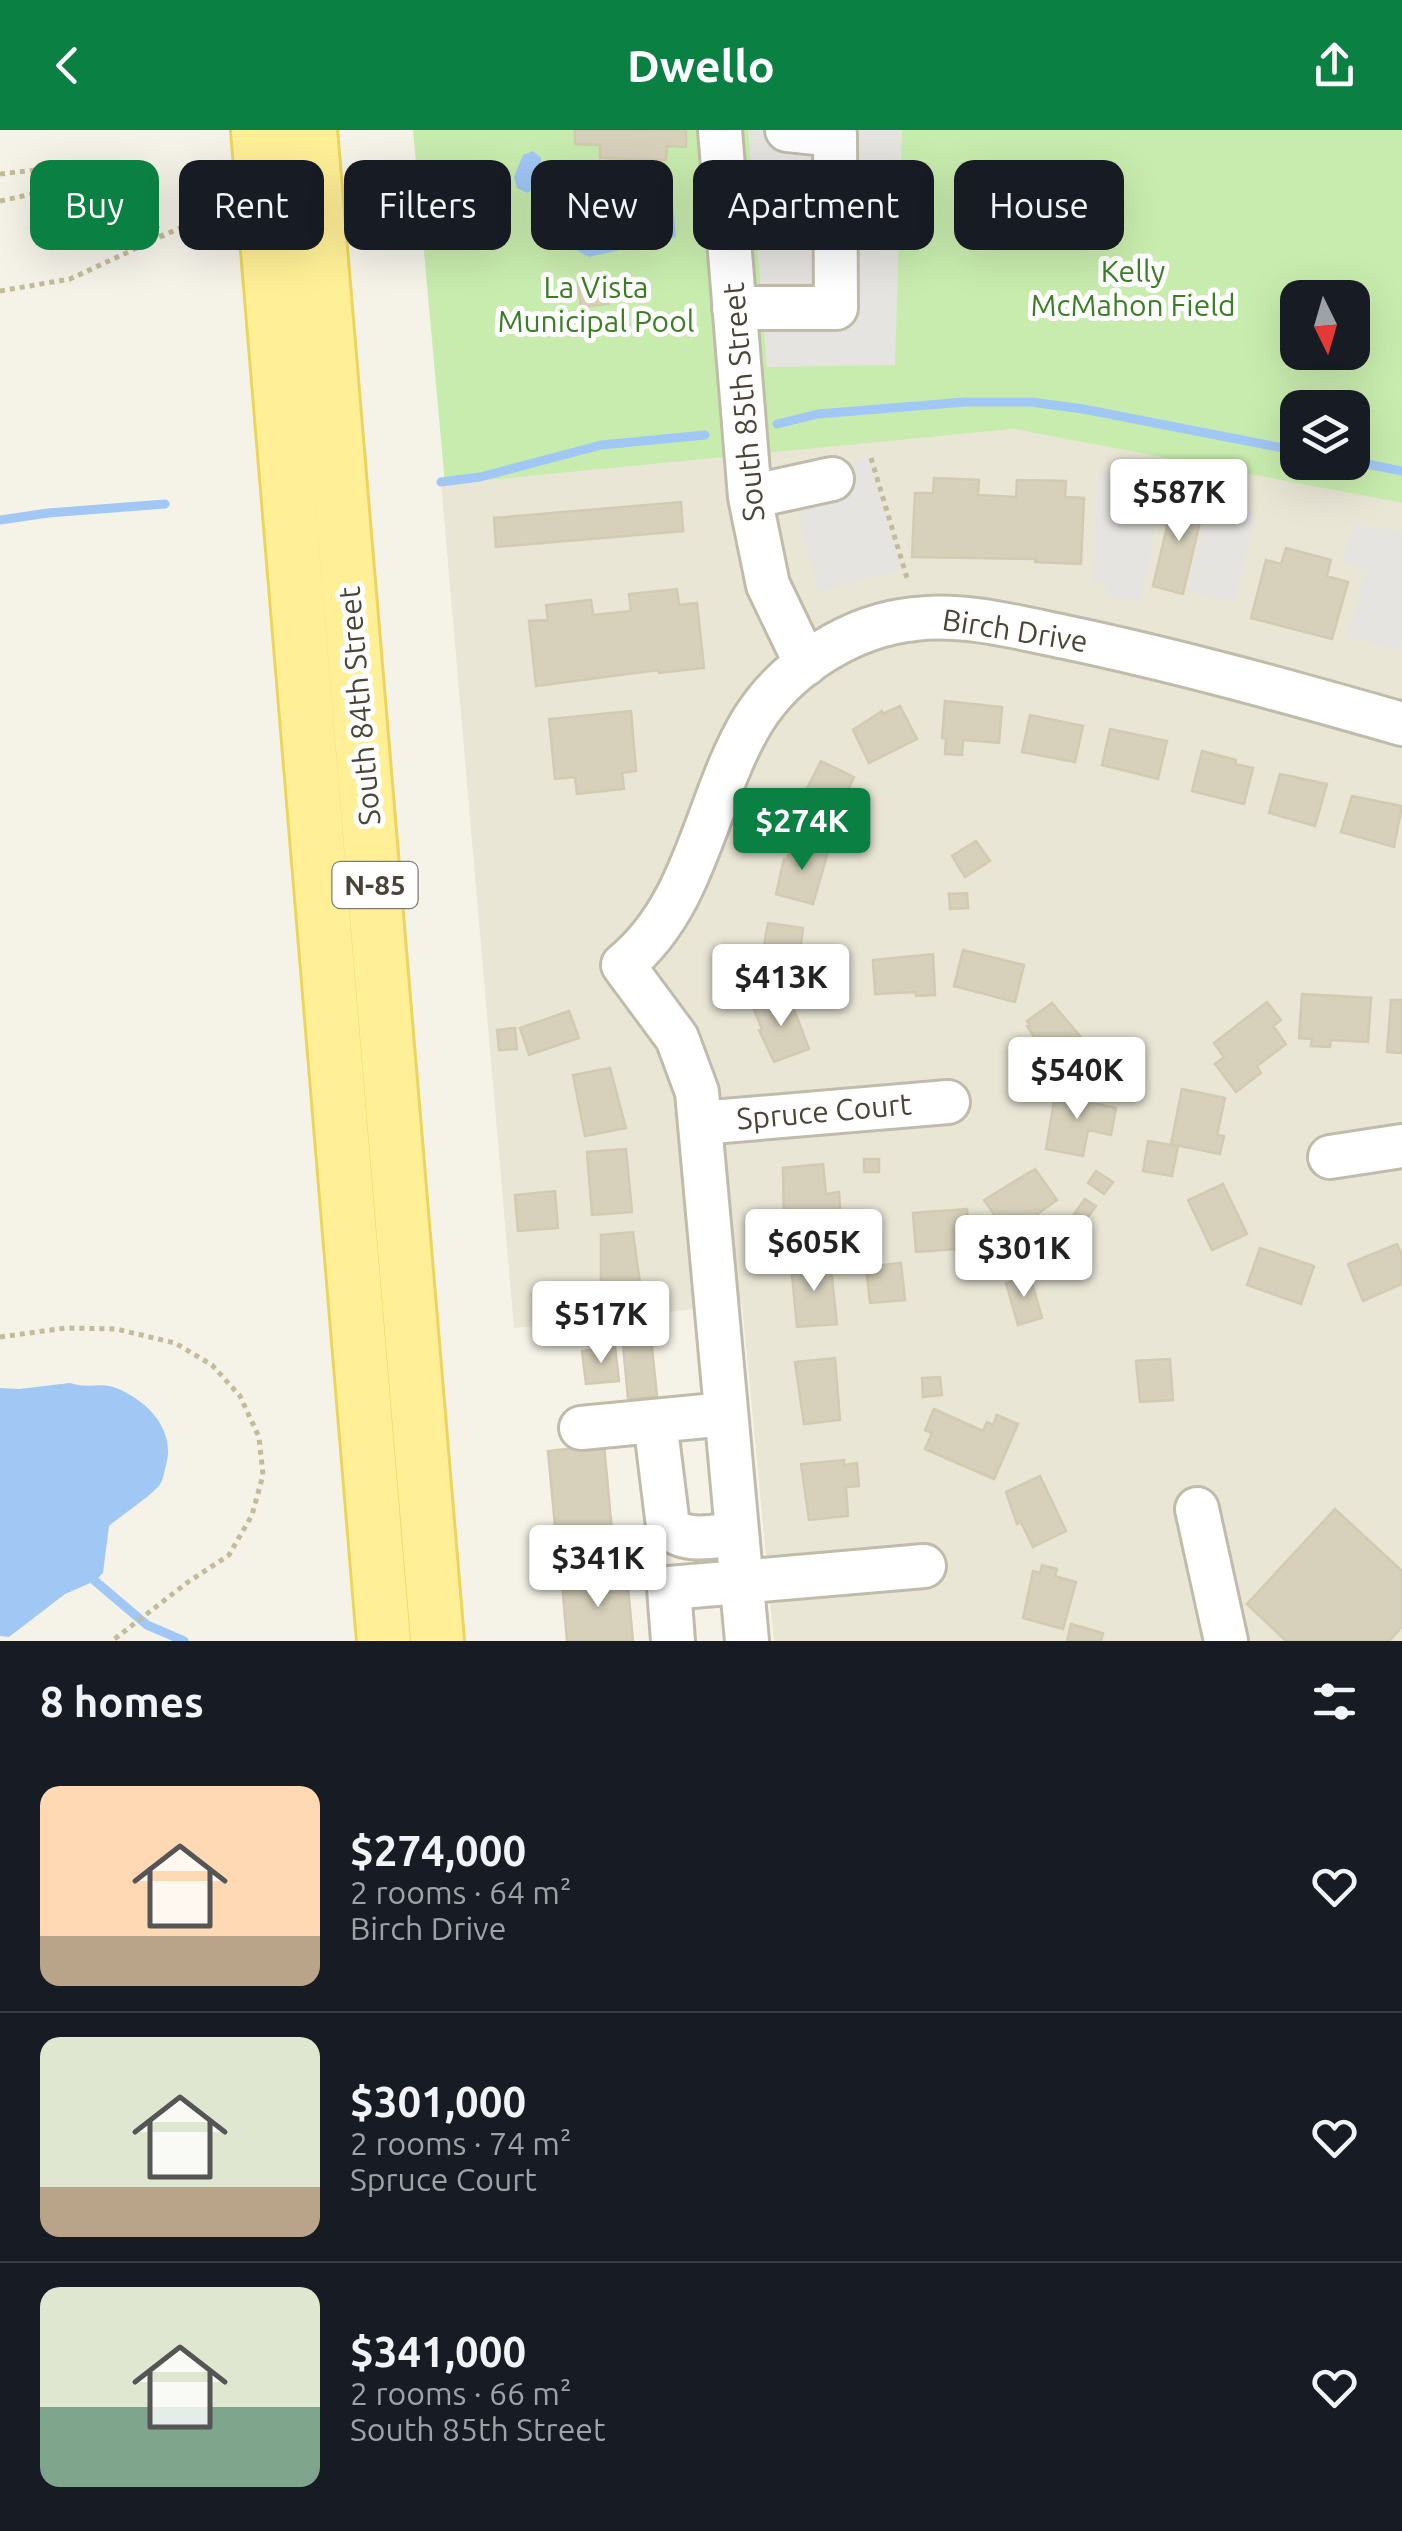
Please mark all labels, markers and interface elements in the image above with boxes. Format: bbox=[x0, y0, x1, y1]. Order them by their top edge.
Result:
icon: back bbox=[40, 38, 95, 93]
icon: share bbox=[1307, 38, 1362, 93]
text: Dwello bbox=[627, 40, 775, 91]
chip: Buy bbox=[30, 160, 159, 250]
chip: Rent bbox=[179, 160, 324, 250]
chip: Filters bbox=[344, 160, 511, 250]
chip: New bbox=[531, 160, 673, 250]
chip: Apartment bbox=[693, 160, 934, 250]
chip: House bbox=[954, 160, 1124, 250]
park label: Kelly McMahon Field bbox=[1030, 254, 1236, 322]
park label: La Vista Municipal Pool bbox=[497, 270, 695, 338]
north arrow bbox=[1280, 280, 1370, 370]
map controls bbox=[1280, 280, 1370, 480]
street label: South 85th Street bbox=[716, 281, 770, 523]
button: layers bbox=[1280, 390, 1370, 480]
pin: $587K bbox=[1109, 459, 1249, 544]
text: $587K bbox=[1132, 473, 1226, 509]
street label: South 84th Street bbox=[332, 585, 386, 827]
street label: Birch Drive bbox=[940, 602, 1090, 658]
pin: $274K bbox=[732, 788, 872, 873]
text: $274K bbox=[755, 802, 849, 838]
road number: N-85 bbox=[332, 862, 418, 908]
pin: $413K bbox=[711, 944, 851, 1029]
text: $413K bbox=[734, 958, 828, 994]
pin: $540K bbox=[1007, 1037, 1147, 1122]
text: $540K bbox=[1030, 1051, 1124, 1087]
street label: Spruce Court bbox=[735, 1086, 913, 1136]
pin: $605K bbox=[744, 1209, 884, 1294]
pin: $301K bbox=[954, 1215, 1094, 1300]
text: $605K bbox=[767, 1223, 861, 1259]
text: $301K bbox=[977, 1229, 1071, 1265]
pin: $517K bbox=[531, 1281, 671, 1366]
text: $517K bbox=[554, 1295, 648, 1331]
pin: $341K bbox=[528, 1525, 668, 1610]
text: $341K bbox=[551, 1539, 645, 1575]
icon: filters bbox=[1307, 1674, 1362, 1729]
text: 8 homes bbox=[40, 1678, 204, 1725]
icon: home bbox=[120, 1826, 240, 1946]
text: $274,000 bbox=[350, 1827, 526, 1874]
icon: heart bbox=[1307, 1859, 1362, 1914]
text: 2 rooms · 64 m² bbox=[350, 1874, 571, 1910]
text: Birch Drive bbox=[350, 1910, 506, 1946]
icon: home bbox=[120, 2077, 240, 2197]
text: $301,000 bbox=[350, 2078, 526, 2125]
icon: heart bbox=[1307, 2110, 1362, 2165]
text: 2 rooms · 74 m² bbox=[350, 2125, 571, 2161]
text: Spruce Court bbox=[350, 2161, 537, 2197]
icon: home bbox=[120, 2327, 240, 2447]
text: $341,000 bbox=[350, 2328, 526, 2375]
icon: heart bbox=[1307, 2360, 1362, 2415]
text: 2 rooms · 66 m² bbox=[350, 2375, 571, 2411]
text: South 85th Street bbox=[350, 2411, 606, 2447]

